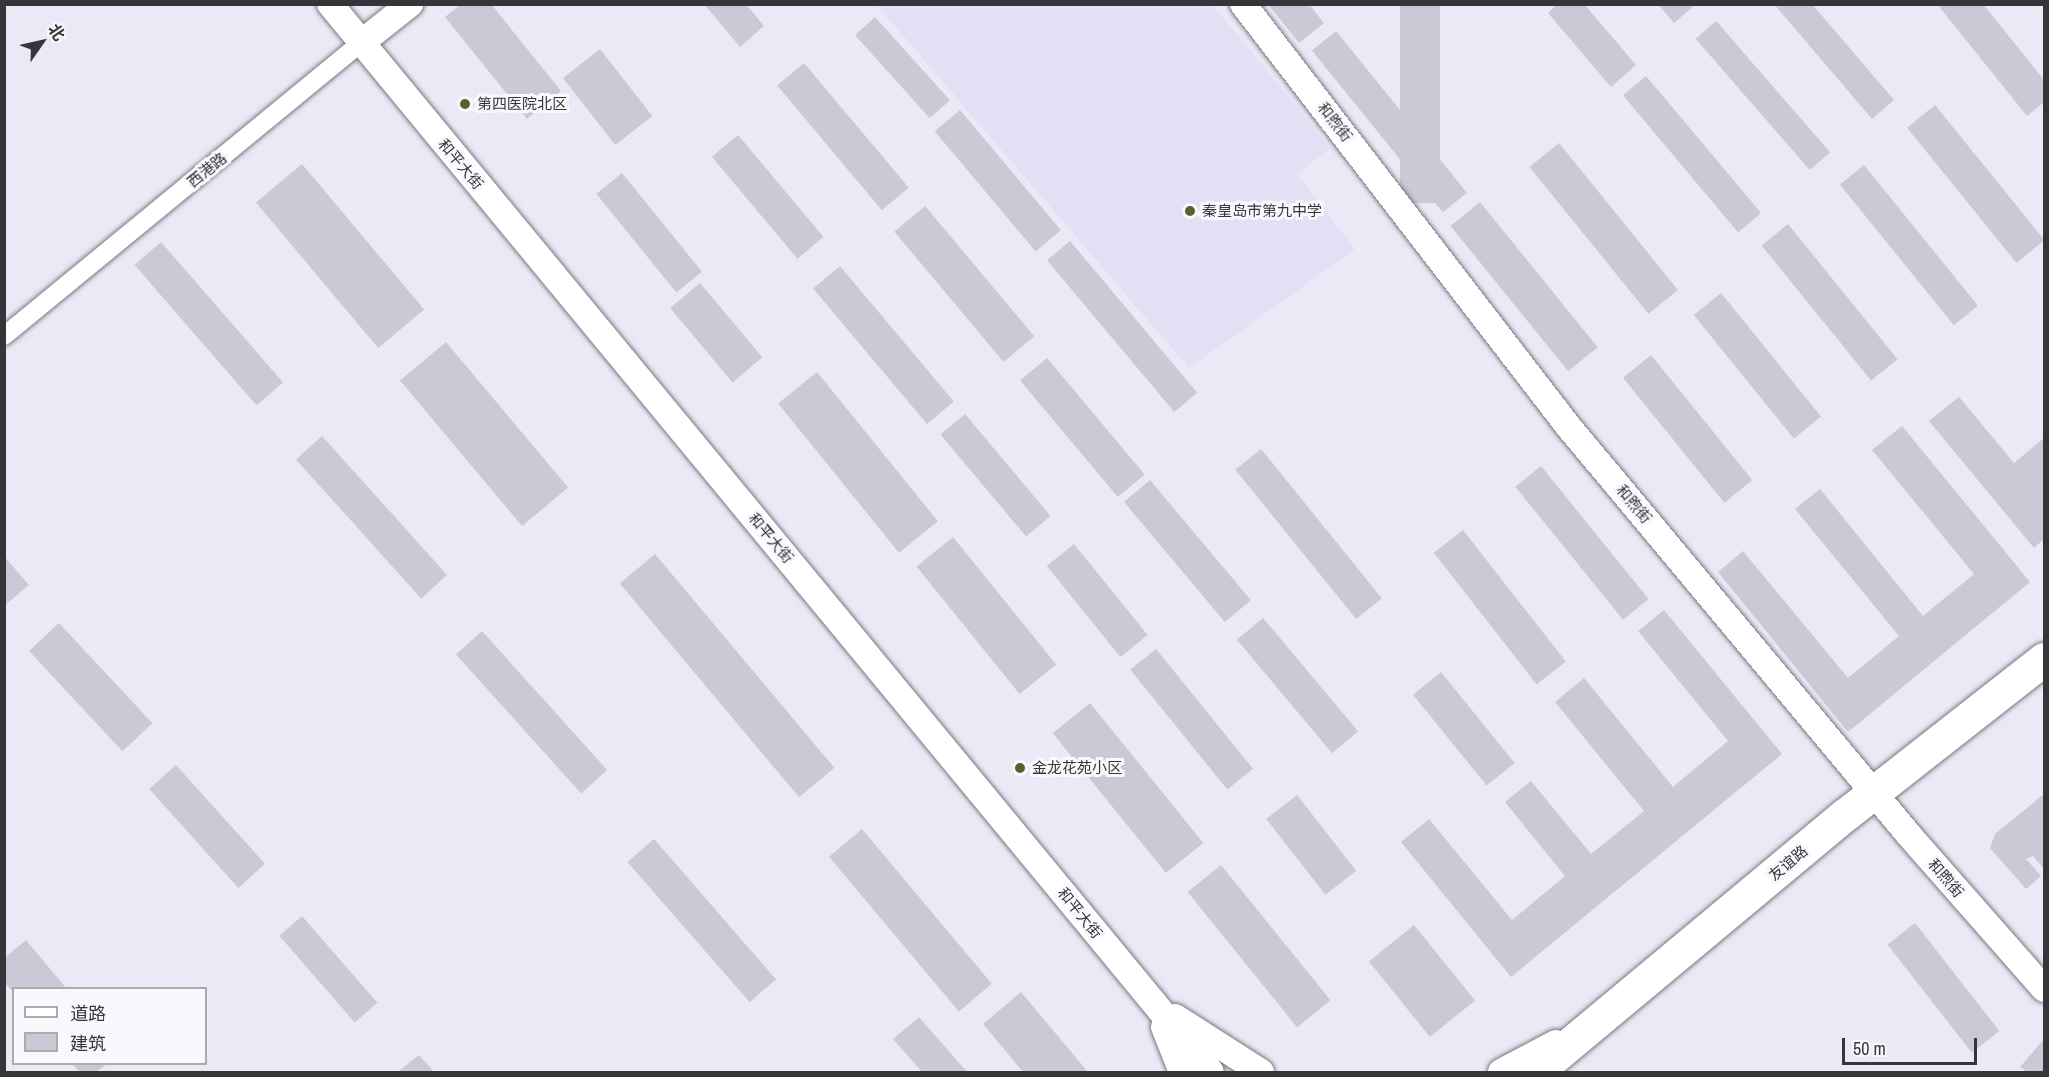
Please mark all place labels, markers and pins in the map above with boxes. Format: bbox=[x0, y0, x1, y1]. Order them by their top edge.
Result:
place label: 第四医院北区 bbox=[477, 95, 567, 113]
marker: 第四医院北区 bbox=[458, 97, 472, 111]
place label: 秦皇岛市第九中学 bbox=[1202, 202, 1322, 220]
marker: 秦皇岛市第九中学 bbox=[1183, 204, 1197, 218]
place label: 金龙花苑小区 bbox=[1032, 759, 1122, 777]
marker: 金龙花苑小区 bbox=[1013, 761, 1027, 775]

